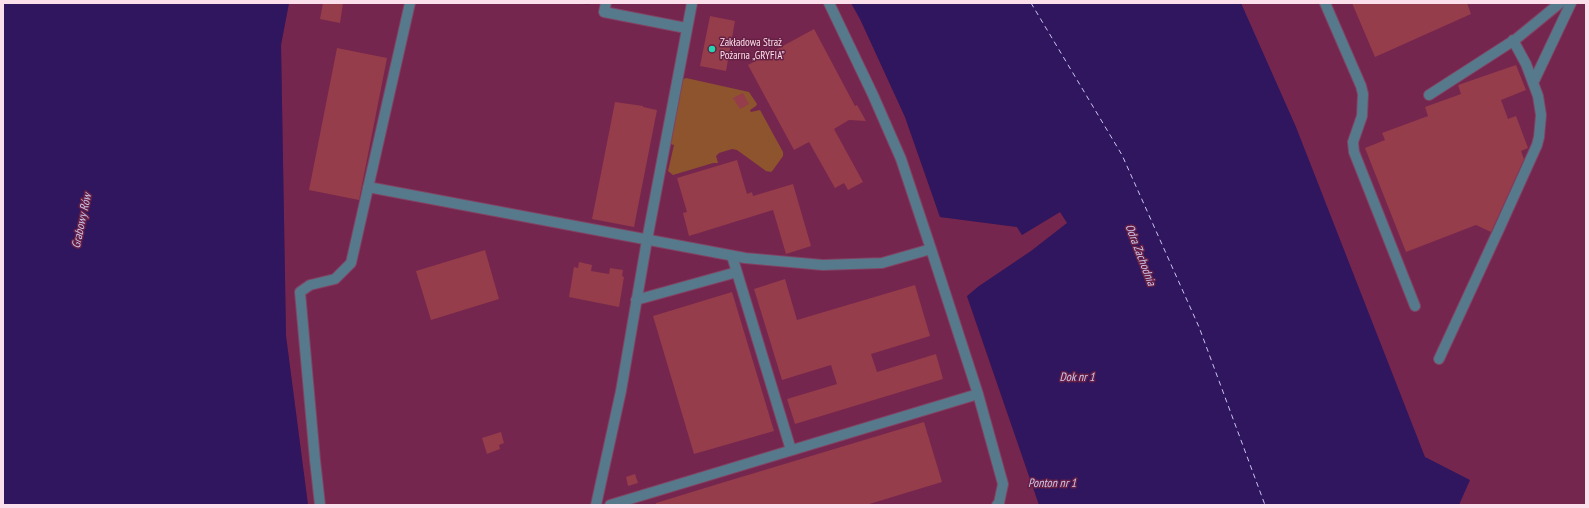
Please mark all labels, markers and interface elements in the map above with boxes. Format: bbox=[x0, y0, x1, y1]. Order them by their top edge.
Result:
place label: Zakładowa Straż Pożarna „GRYFIA” bbox=[720, 36, 785, 62]
marker: Zakładowa Straż Pożarna „GRYFIA” bbox=[707, 44, 717, 54]
water label: Grabowy Rów bbox=[69, 192, 95, 250]
water label: Odra Zachodnia bbox=[1122, 222, 1158, 288]
water label: Dok nr 1 bbox=[1059, 371, 1095, 385]
water label: Ponton nr 1 bbox=[1028, 477, 1076, 491]

